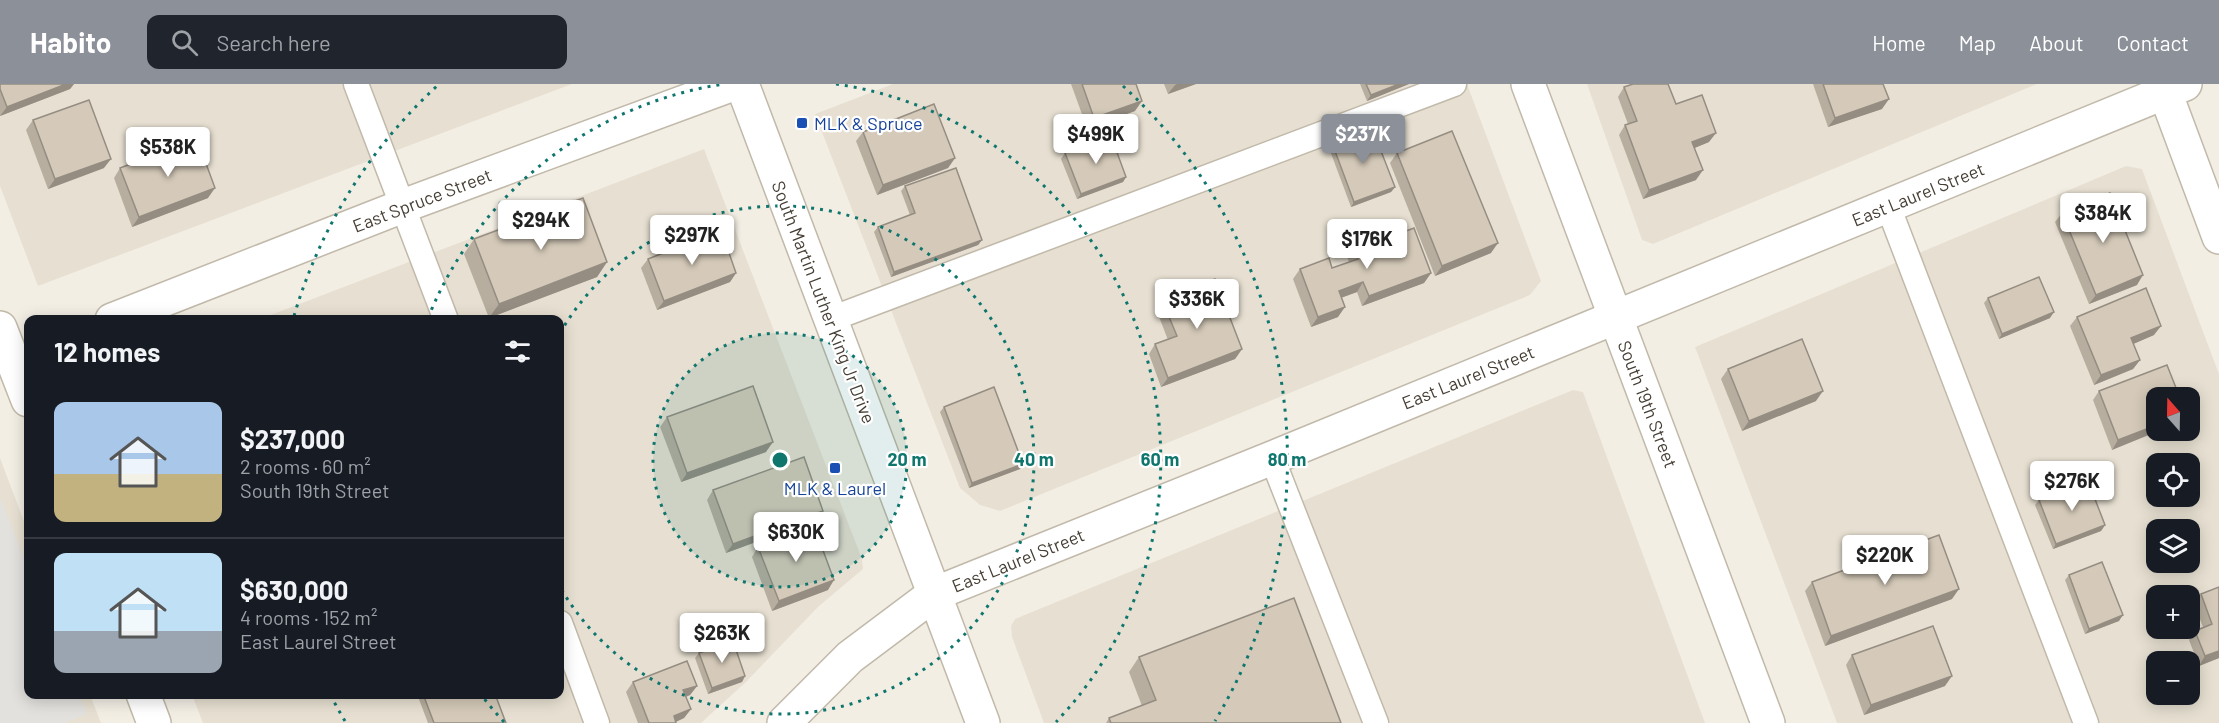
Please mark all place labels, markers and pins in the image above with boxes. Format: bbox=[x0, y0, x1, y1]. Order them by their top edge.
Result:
place label: MLK & Spruce bbox=[814, 112, 923, 134]
pin: $499K bbox=[1054, 114, 1138, 165]
pin: $237K bbox=[1321, 114, 1405, 165]
marker: MLK & Spruce bbox=[795, 116, 809, 130]
pin: $538K bbox=[126, 127, 210, 178]
pin: $384K bbox=[2061, 193, 2145, 244]
pin: $294K bbox=[499, 200, 583, 251]
pin: $297K bbox=[650, 215, 734, 266]
pin: $176K bbox=[1325, 219, 1409, 270]
pin: $336K bbox=[1155, 279, 1239, 330]
centre of rings bbox=[770, 450, 790, 470]
marker: MLK & Laurel bbox=[828, 461, 842, 475]
pin: $276K bbox=[2030, 461, 2114, 512]
place label: MLK & Laurel bbox=[784, 477, 886, 499]
pin: $630K bbox=[754, 512, 838, 563]
pin: $220K bbox=[1843, 535, 1927, 586]
pin: $263K bbox=[680, 613, 764, 664]

